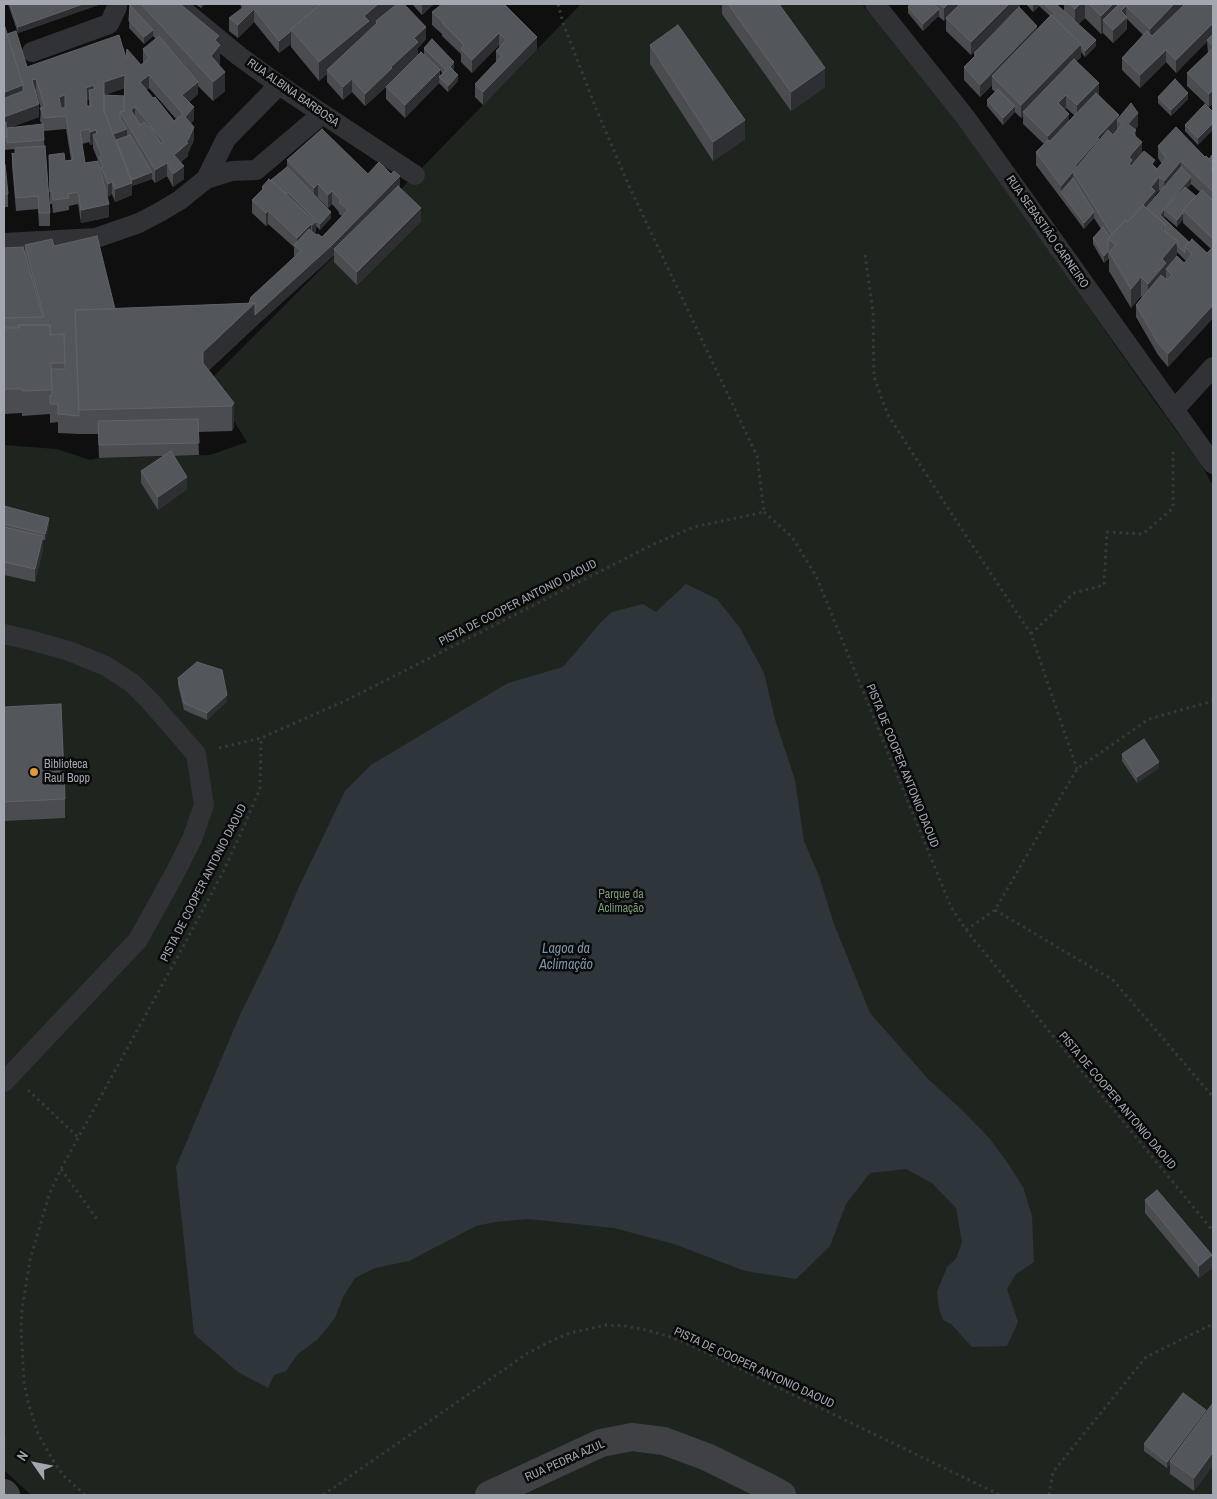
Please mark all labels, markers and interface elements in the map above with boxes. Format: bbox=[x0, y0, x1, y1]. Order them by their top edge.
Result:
street label: RUA ALBINA BARBOSA bbox=[244, 56, 342, 130]
street label: RUA SEBASTIÃO CARNEIRO bbox=[1003, 173, 1091, 291]
street label: PISTA DE COOPER ANTONIO DAOUD bbox=[437, 557, 599, 649]
street label: PISTA DE COOPER ANTONIO DAOUD bbox=[863, 682, 941, 850]
place label: Biblioteca Raul Bopp bbox=[44, 758, 90, 786]
marker: Biblioteca Raul Bopp bbox=[28, 766, 40, 778]
street label: PISTA DE COOPER ANTONIO DAOUD bbox=[158, 802, 250, 964]
park label: Parque da Aclimação bbox=[598, 888, 644, 916]
water label: Lagoa da Aclimação bbox=[539, 941, 593, 974]
street label: PISTA DE COOPER ANTONIO DAOUD bbox=[1055, 1029, 1179, 1173]
street label: PISTA DE COOPER ANTONIO DAOUD bbox=[672, 1324, 836, 1412]
street label: RUA PEDRA AZUL bbox=[523, 1437, 607, 1485]
north arrow bbox=[10, 1439, 60, 1489]
text: N bbox=[13, 1447, 32, 1464]

